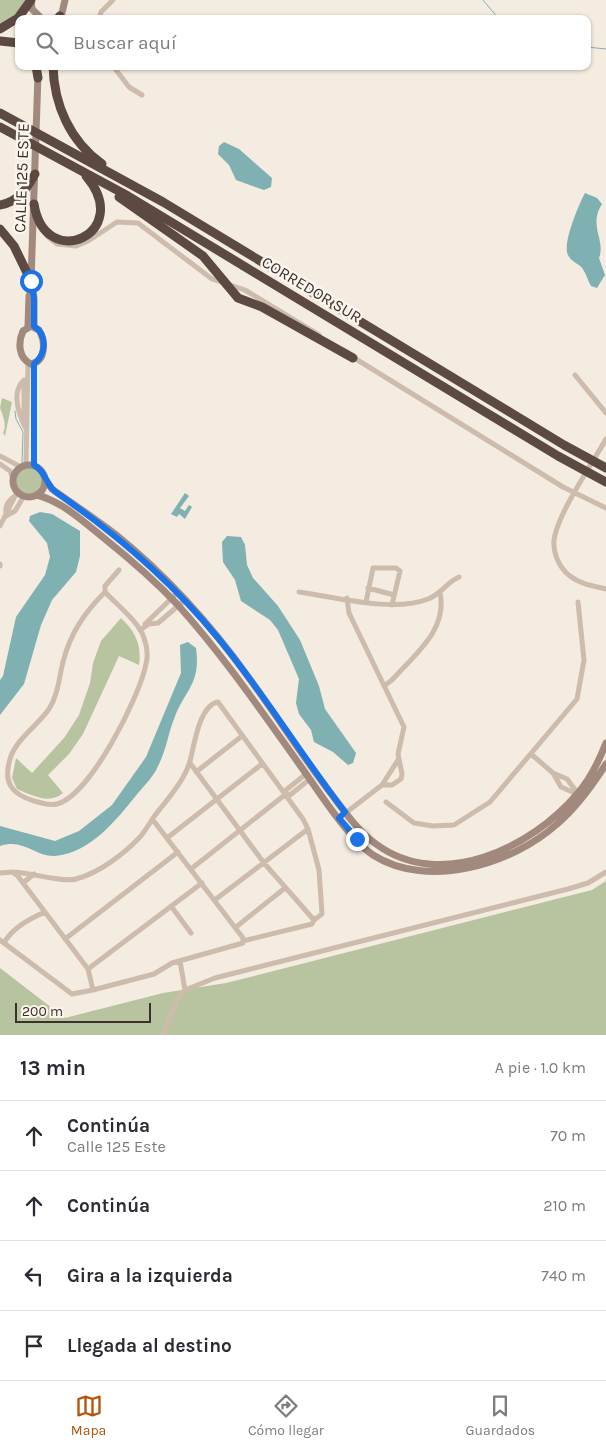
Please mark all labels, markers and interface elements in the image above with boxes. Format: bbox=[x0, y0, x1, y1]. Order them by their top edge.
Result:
search box bbox=[15, 15, 591, 70]
icon: search bbox=[33, 29, 61, 57]
text: Buscar aquí bbox=[73, 32, 177, 54]
street label: CALLE 125 ESTE bbox=[10, 123, 33, 233]
street label: CORREDOR SUR bbox=[258, 252, 365, 327]
route start bbox=[20, 270, 43, 293]
route end bbox=[346, 828, 369, 851]
scale bar bbox=[15, 1000, 151, 1023]
text: 200 m bbox=[22, 1003, 63, 1020]
text: 13 min bbox=[20, 1056, 86, 1080]
text: A pie · 1.0 km bbox=[495, 1058, 586, 1077]
text: Continúa bbox=[67, 1115, 150, 1137]
icon: ahead bbox=[20, 1122, 48, 1150]
text: 70 m bbox=[550, 1126, 586, 1145]
text: Calle 125 Este bbox=[67, 1137, 166, 1156]
icon: ahead bbox=[20, 1192, 48, 1220]
text: Continúa bbox=[67, 1195, 150, 1217]
text: 210 m bbox=[543, 1196, 586, 1215]
icon: left bbox=[20, 1262, 48, 1290]
text: Gira a la izquierda bbox=[67, 1265, 233, 1287]
text: 740 m bbox=[541, 1266, 586, 1285]
icon: arrive bbox=[20, 1332, 48, 1360]
text: Llegada al destino bbox=[67, 1335, 232, 1357]
tab: Mapa bbox=[71, 1392, 106, 1439]
tab: Cómo llegar bbox=[248, 1392, 324, 1439]
tab: Guardados bbox=[466, 1392, 535, 1439]

